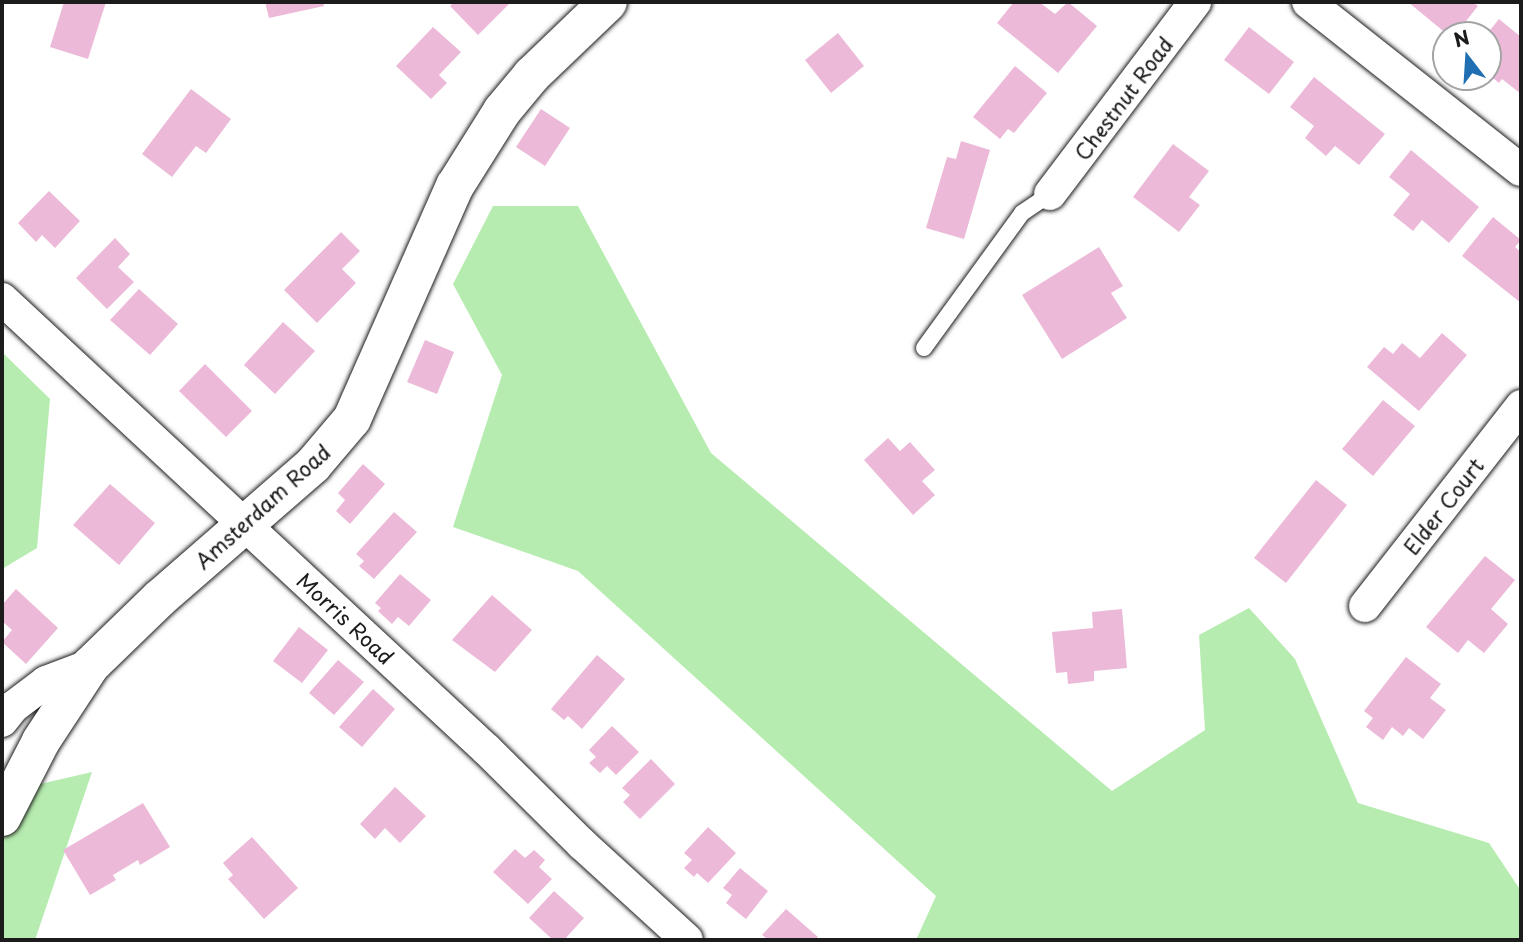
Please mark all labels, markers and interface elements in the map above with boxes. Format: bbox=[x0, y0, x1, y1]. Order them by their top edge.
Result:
north arrow bbox=[1432, 21, 1502, 91]
text: N bbox=[1450, 22, 1473, 53]
street label: Chestnut Road bbox=[1069, 32, 1177, 164]
street label: Amsterdam Road bbox=[189, 439, 335, 573]
street label: Elder Court bbox=[1397, 453, 1489, 559]
street label: Morris Road bbox=[293, 567, 399, 669]

